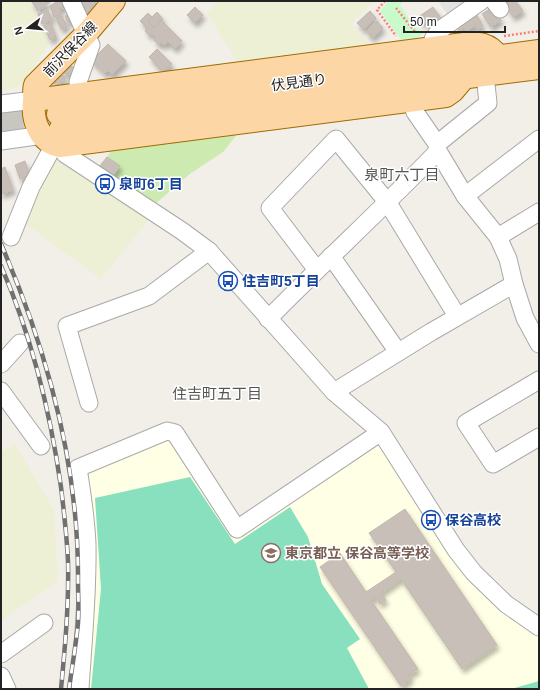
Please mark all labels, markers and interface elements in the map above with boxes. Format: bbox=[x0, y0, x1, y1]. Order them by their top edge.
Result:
north arrow bbox=[8, 8, 48, 48]
scale bar bbox=[404, 8, 505, 34]
text: 50 m bbox=[410, 15, 437, 29]
street label: 前沢保谷線 bbox=[40, 18, 100, 80]
text: N bbox=[12, 25, 25, 36]
street label: 伏見通り bbox=[270, 71, 328, 93]
district label: 泉町六丁目 bbox=[364, 166, 440, 183]
bus stop icon: 泉町6丁目 bbox=[94, 173, 116, 195]
place label: 泉町6丁目 bbox=[119, 176, 183, 192]
bus stop icon: 住吉町5丁目 bbox=[217, 270, 239, 292]
place label: 住吉町5丁目 bbox=[242, 273, 320, 289]
district label: 住吉町五丁目 bbox=[172, 385, 262, 402]
bus stop icon: 保谷高校 bbox=[420, 509, 442, 531]
place label: 保谷高校 bbox=[445, 512, 501, 528]
school or university icon: 東京都立 保谷高等学校 bbox=[260, 542, 282, 564]
place label: 東京都立 保谷高等学校 bbox=[285, 545, 429, 561]

